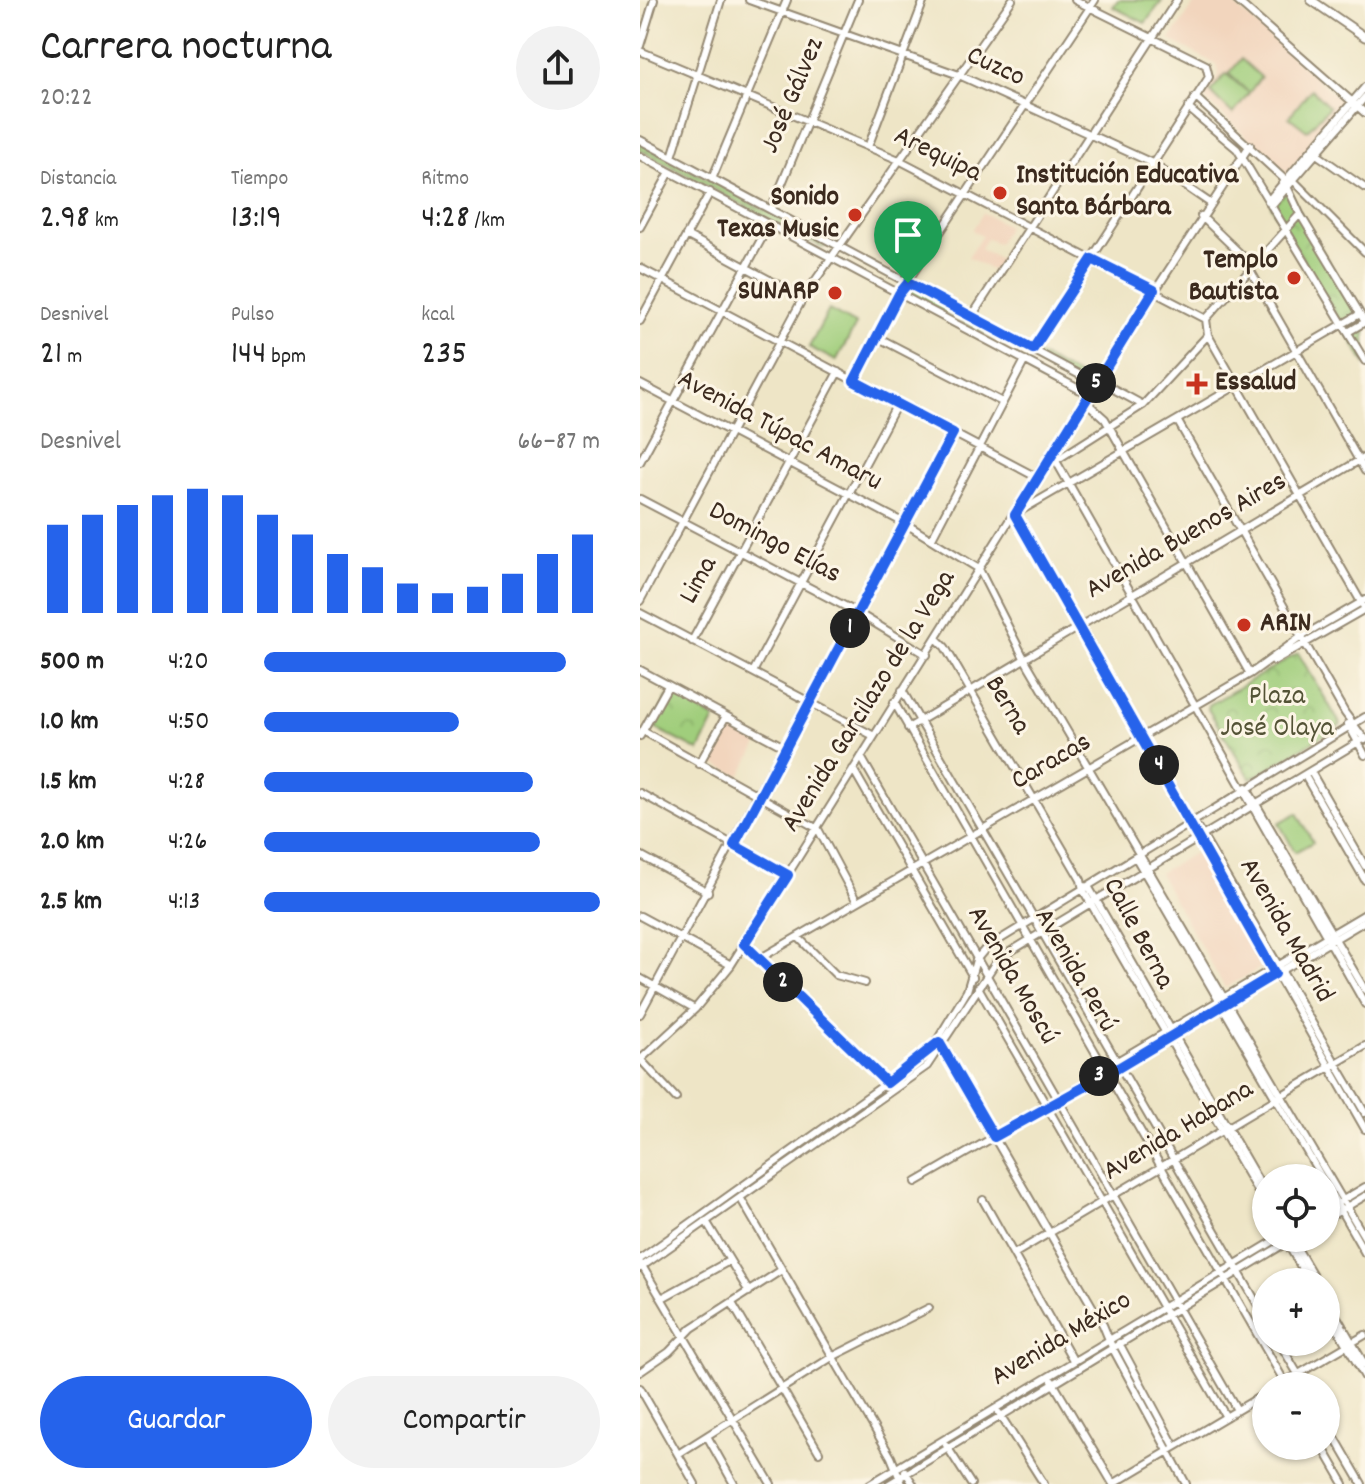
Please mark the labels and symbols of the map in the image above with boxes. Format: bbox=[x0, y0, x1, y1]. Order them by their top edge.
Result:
street label: José Gálvez bbox=[752, 32, 836, 160]
street label: Cuzco bbox=[959, 37, 1031, 99]
street label: Arequipa bbox=[886, 117, 989, 195]
place label: Institución Educativa Santa Bárbara bbox=[1016, 157, 1239, 229]
place label: Sonido Texas Music bbox=[717, 179, 839, 251]
marker: Institución Educativa Santa Bárbara bbox=[991, 184, 1009, 202]
pin bbox=[874, 201, 942, 283]
marker: Sonido Texas Music bbox=[846, 206, 864, 224]
place label: Templo Bautista bbox=[1189, 242, 1279, 314]
marker: Templo Bautista bbox=[1285, 269, 1303, 287]
place label: SUNARP bbox=[738, 273, 819, 313]
marker: SUNARP bbox=[826, 284, 844, 302]
street label: Avenida Túpac Amaru bbox=[669, 361, 889, 503]
pin: 5 bbox=[1076, 363, 1116, 403]
place label: Essalud bbox=[1215, 364, 1296, 404]
marker: Essalud bbox=[1186, 373, 1208, 395]
street label: Avenida Buenos Aires bbox=[1079, 463, 1295, 611]
street label: Domingo Elías bbox=[701, 492, 847, 596]
street label: Lima bbox=[671, 549, 730, 612]
street label: Avenida Garcilazo de la Vega bbox=[773, 562, 968, 841]
place label: ARIN bbox=[1260, 605, 1311, 645]
pin: 1 bbox=[830, 608, 870, 648]
marker: ARIN bbox=[1235, 616, 1253, 634]
street label: Berna bbox=[973, 669, 1040, 744]
park label: Plaza José Olaya bbox=[1220, 678, 1334, 750]
street label: Caracas bbox=[1004, 724, 1100, 802]
pin: 4 bbox=[1139, 745, 1179, 785]
street label: Avenida Madrid bbox=[1227, 851, 1343, 1011]
street label: Calle Berna bbox=[1091, 871, 1183, 998]
street label: Avenida Moscú bbox=[955, 899, 1067, 1053]
street label: Avenida Perú bbox=[1022, 901, 1126, 1041]
pin: 2 bbox=[763, 962, 803, 1002]
pin: 3 bbox=[1079, 1056, 1119, 1096]
street label: Avenida Habana bbox=[1096, 1071, 1262, 1193]
street label: Avenida México bbox=[984, 1282, 1140, 1398]

